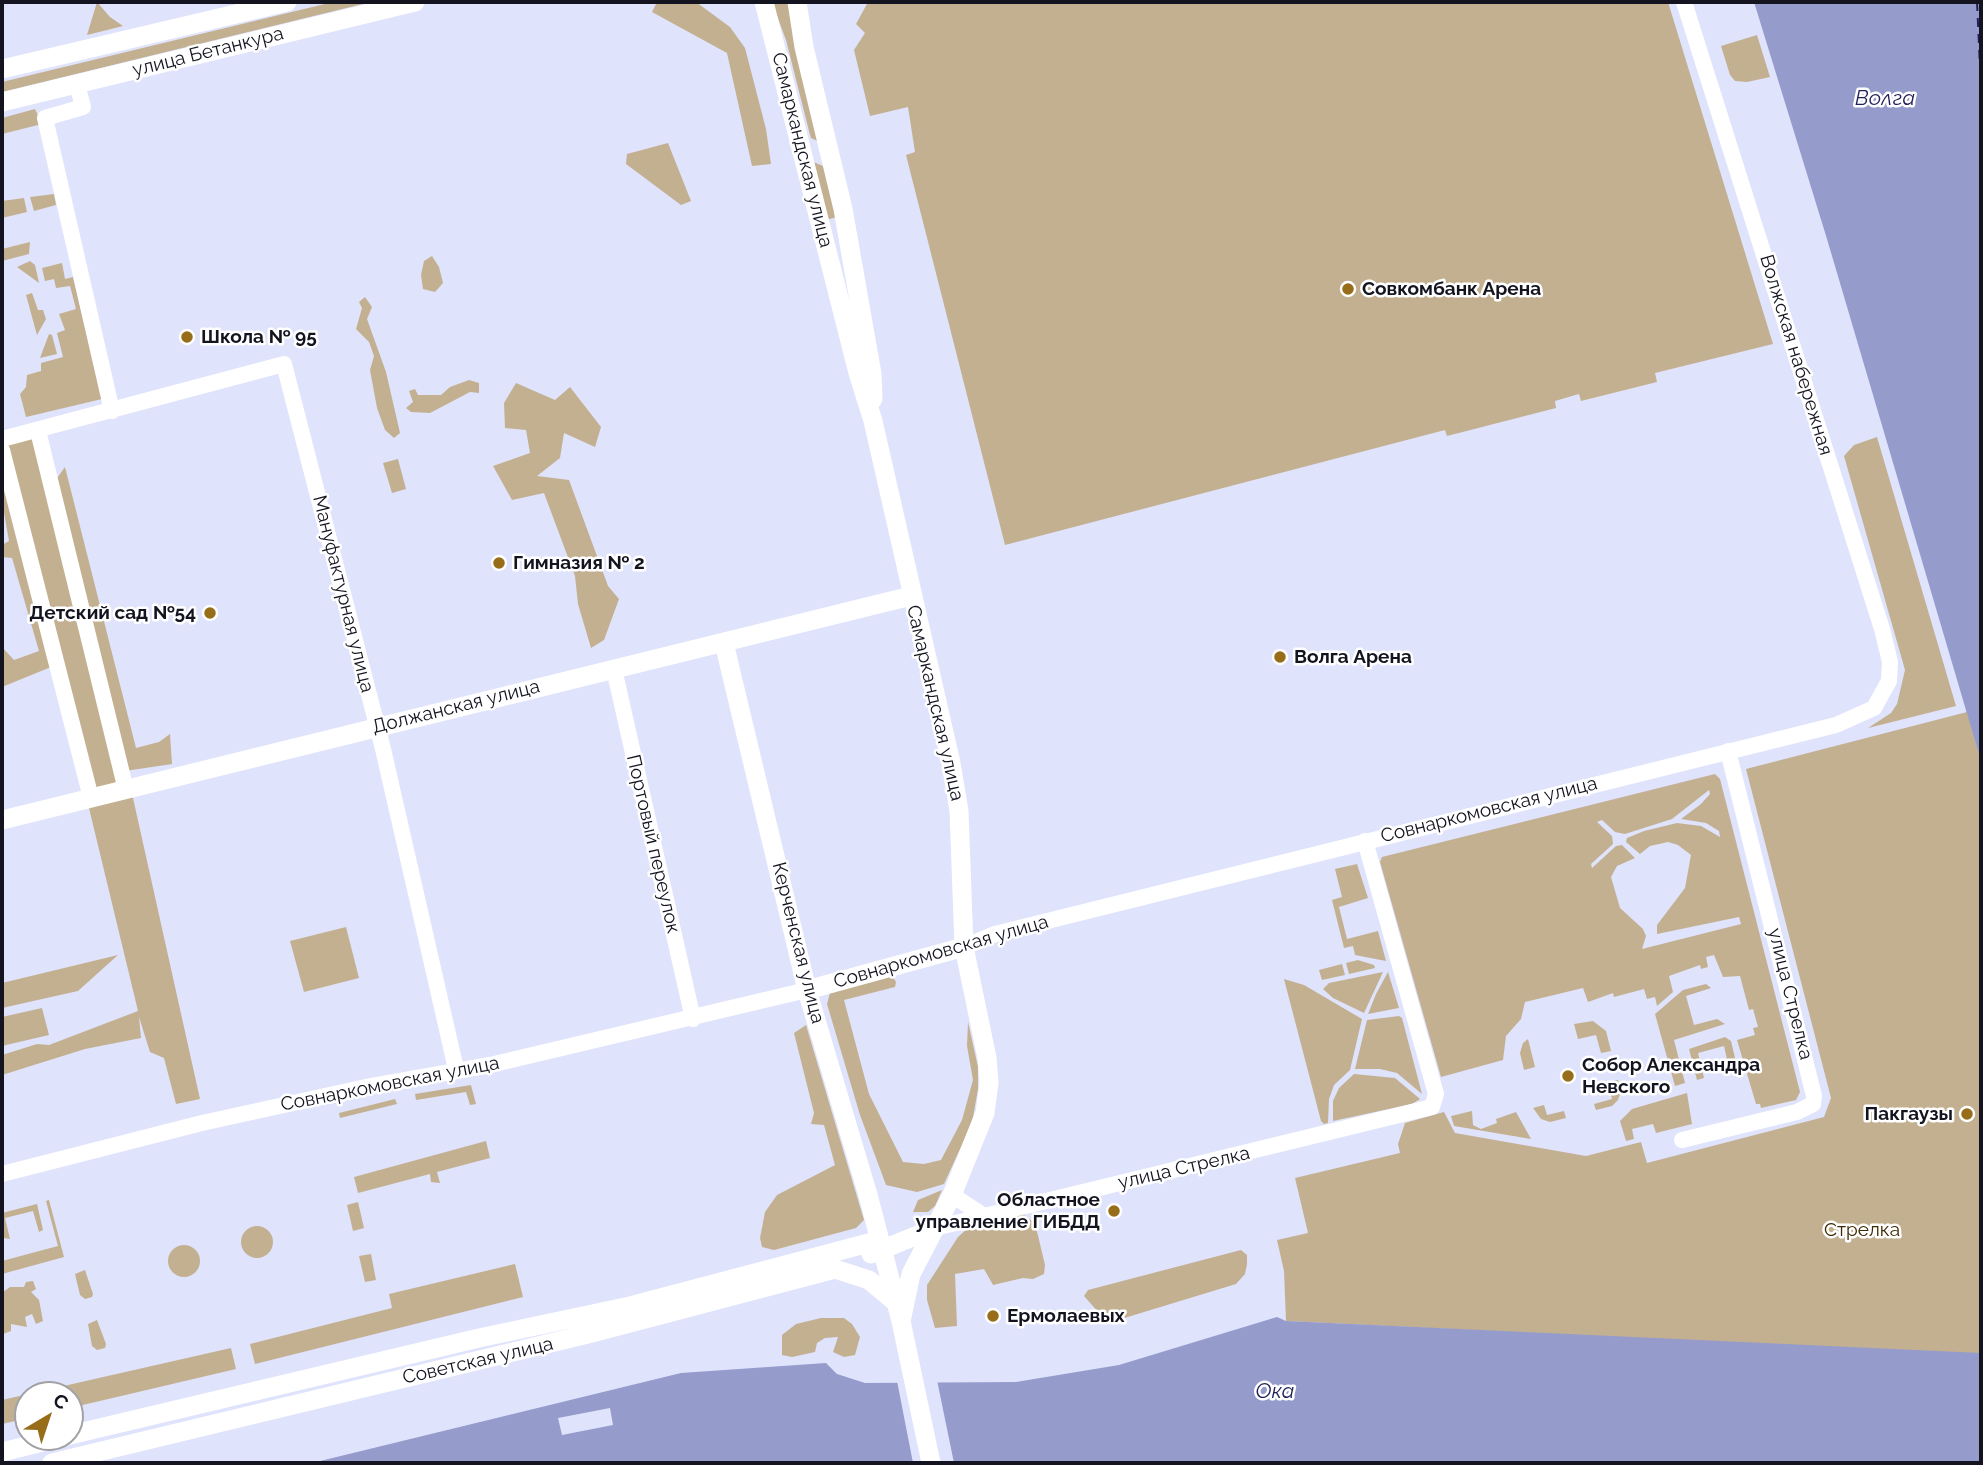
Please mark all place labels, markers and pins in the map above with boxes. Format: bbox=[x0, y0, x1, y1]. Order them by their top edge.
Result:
place label: Совкомбанк Арена bbox=[1362, 278, 1541, 300]
marker: Совкомбанк Арена bbox=[1340, 281, 1356, 297]
place label: Школа № 95 bbox=[201, 326, 317, 348]
marker: Школа № 95 bbox=[179, 329, 195, 345]
place label: Гимназия № 2 bbox=[513, 552, 645, 574]
marker: Гимназия № 2 bbox=[491, 555, 507, 571]
place label: Детский сад №54 bbox=[29, 602, 196, 624]
marker: Детский сад №54 bbox=[202, 605, 218, 621]
place label: Волга Арена bbox=[1294, 646, 1412, 668]
marker: Волга Арена bbox=[1272, 649, 1288, 665]
place label: Собор Александра Невского bbox=[1582, 1054, 1760, 1098]
marker: Собор Александра Невского bbox=[1560, 1068, 1576, 1084]
place label: Пакгаузы bbox=[1865, 1103, 1953, 1125]
marker: Пакгаузы bbox=[1959, 1106, 1975, 1122]
place label: Областное управление ГИБДД bbox=[915, 1189, 1100, 1233]
marker: Областное управление ГИБДД bbox=[1106, 1203, 1122, 1219]
place label: Ермолаевых bbox=[1007, 1305, 1125, 1327]
marker: Ермолаевых bbox=[985, 1308, 1001, 1324]

